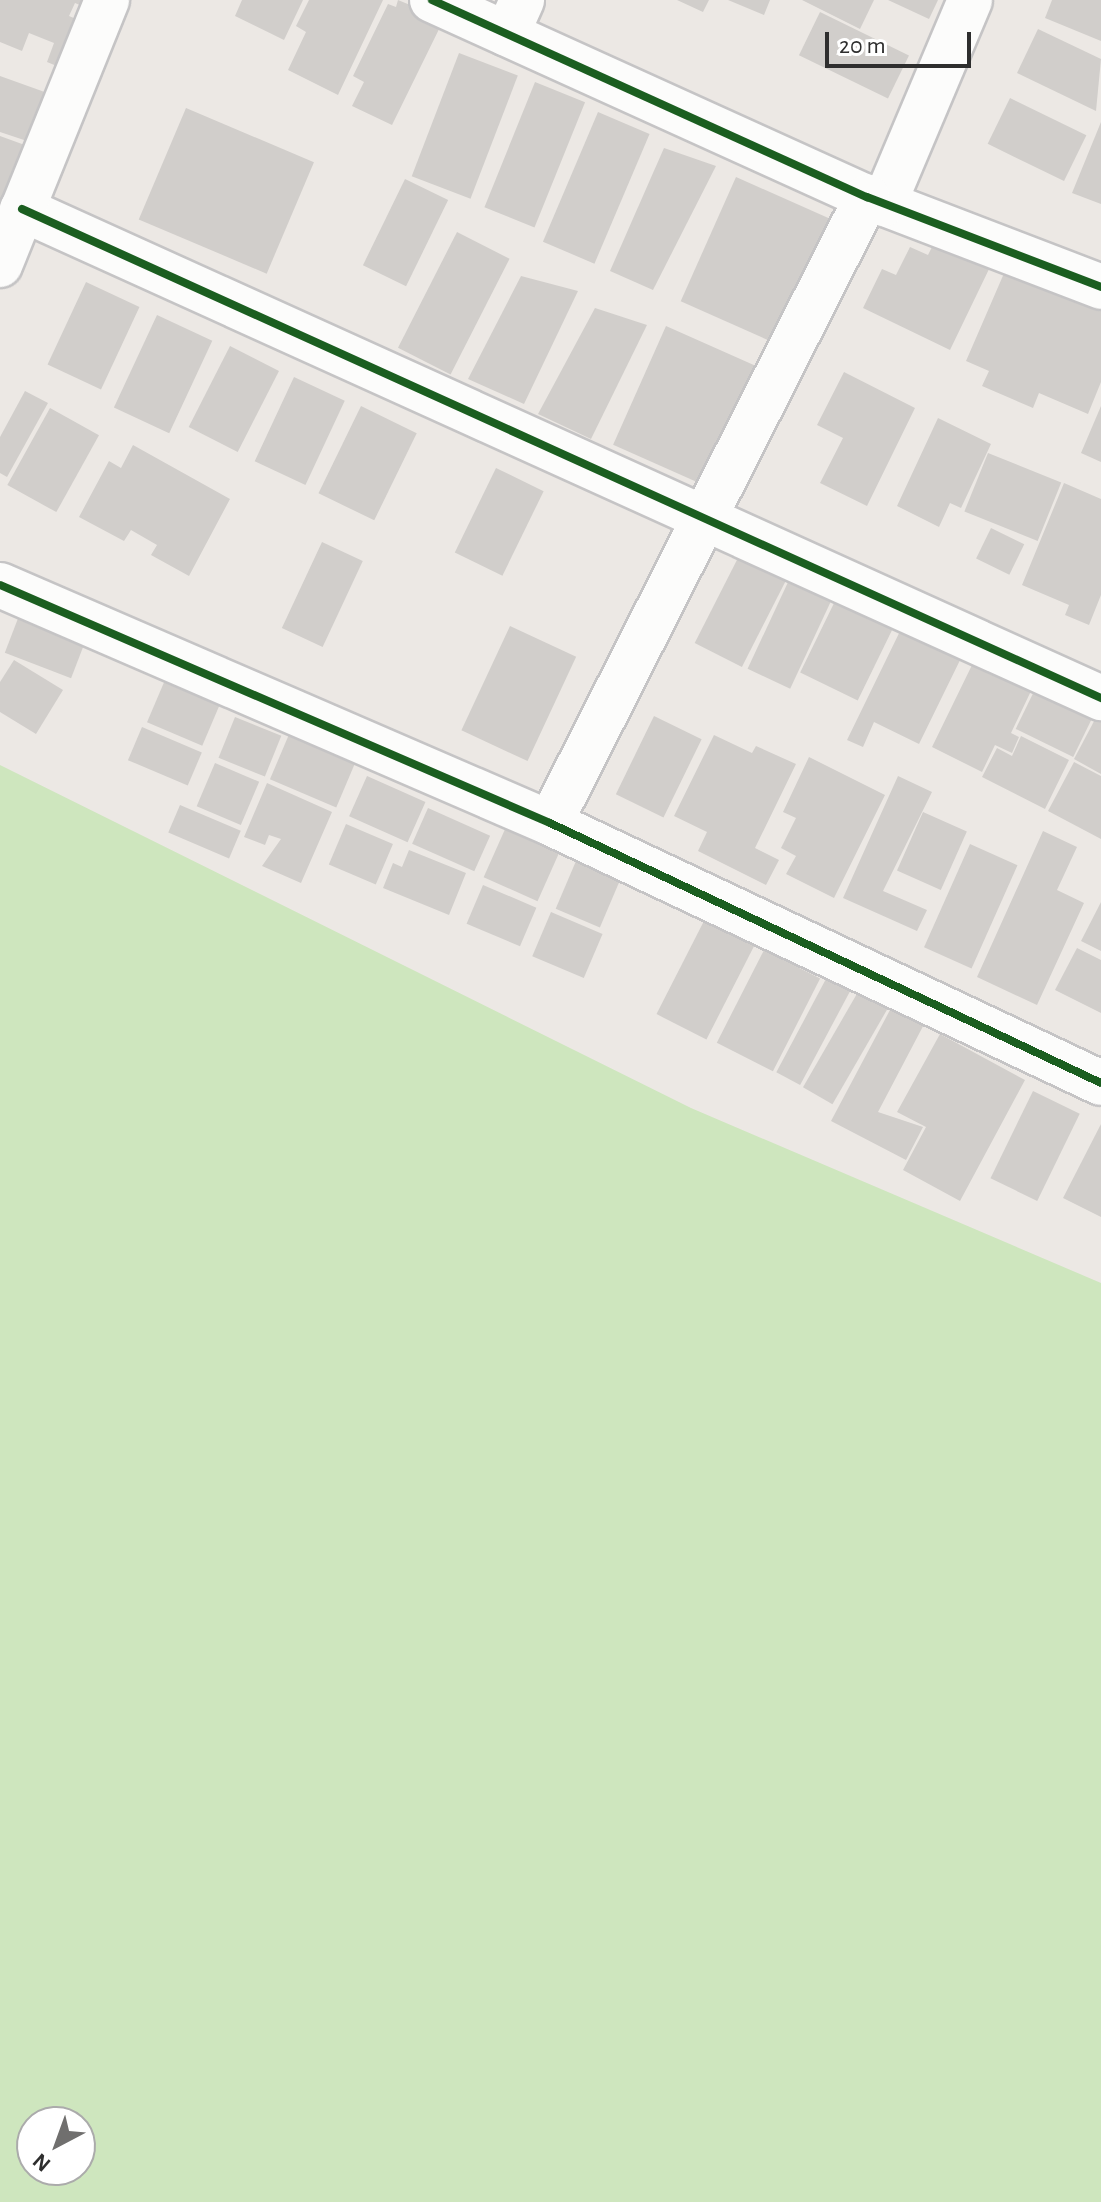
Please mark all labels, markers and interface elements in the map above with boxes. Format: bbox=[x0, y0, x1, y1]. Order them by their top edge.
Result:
scale bar bbox=[829, 16, 975, 66]
text: 20 m bbox=[839, 34, 886, 58]
north arrow bbox=[16, 2106, 96, 2186]
text: N bbox=[29, 2149, 55, 2176]

